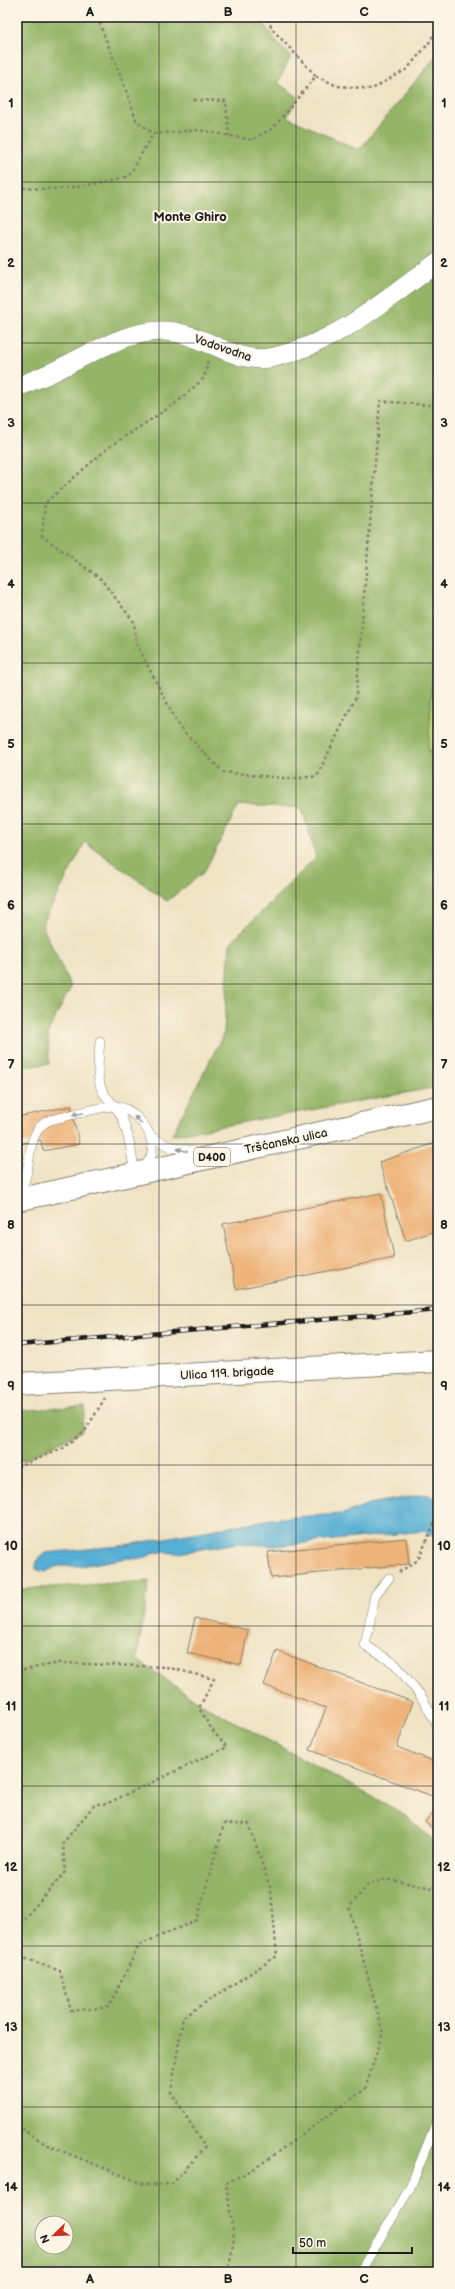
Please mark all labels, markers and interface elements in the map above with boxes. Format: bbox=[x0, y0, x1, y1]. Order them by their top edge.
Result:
text: A bbox=[85, 4, 94, 20]
text: B bbox=[223, 4, 233, 20]
text: C bbox=[359, 4, 369, 20]
text: 1 bbox=[8, 95, 14, 111]
text: 1 bbox=[441, 95, 447, 111]
district label: Monte Ghiro bbox=[153, 209, 227, 225]
text: 2 bbox=[7, 255, 15, 271]
text: 2 bbox=[440, 255, 448, 271]
street label: Vodovodna bbox=[192, 332, 254, 365]
text: 3 bbox=[7, 415, 15, 431]
text: 3 bbox=[440, 415, 448, 431]
text: 4 bbox=[7, 576, 15, 592]
text: 4 bbox=[440, 576, 448, 592]
text: 5 bbox=[7, 736, 15, 752]
text: 5 bbox=[440, 736, 448, 752]
text: 6 bbox=[7, 897, 15, 913]
text: 6 bbox=[440, 897, 448, 913]
text: 7 bbox=[7, 1057, 15, 1073]
text: 7 bbox=[440, 1057, 448, 1073]
one-way arrow bbox=[72, 1111, 85, 1117]
one-way arrow bbox=[133, 1115, 142, 1124]
street label: Tršćanska ulica bbox=[243, 1125, 329, 1158]
one-way arrow bbox=[175, 1146, 188, 1152]
road number: D400 bbox=[194, 1148, 230, 1166]
text: 8 bbox=[7, 1217, 15, 1233]
text: 8 bbox=[440, 1217, 448, 1233]
street label: Ulica 119. brigade bbox=[180, 1364, 274, 1383]
text: 9 bbox=[7, 1378, 15, 1394]
text: 9 bbox=[440, 1378, 448, 1394]
text: 10 bbox=[4, 1538, 18, 1554]
text: 10 bbox=[437, 1538, 451, 1554]
text: 11 bbox=[6, 1698, 16, 1714]
text: 11 bbox=[439, 1698, 449, 1714]
text: 12 bbox=[4, 1859, 18, 1875]
text: 12 bbox=[437, 1859, 451, 1875]
text: 13 bbox=[4, 2019, 18, 2035]
text: 13 bbox=[437, 2019, 451, 2035]
text: 14 bbox=[4, 2179, 18, 2195]
text: 14 bbox=[437, 2179, 451, 2195]
north arrow bbox=[34, 2215, 74, 2255]
scale bar bbox=[293, 2229, 412, 2255]
text: N bbox=[38, 2232, 53, 2245]
text: 50 m bbox=[299, 2236, 326, 2251]
text: A bbox=[85, 2271, 94, 2287]
text: B bbox=[223, 2271, 233, 2287]
text: C bbox=[359, 2271, 369, 2287]

